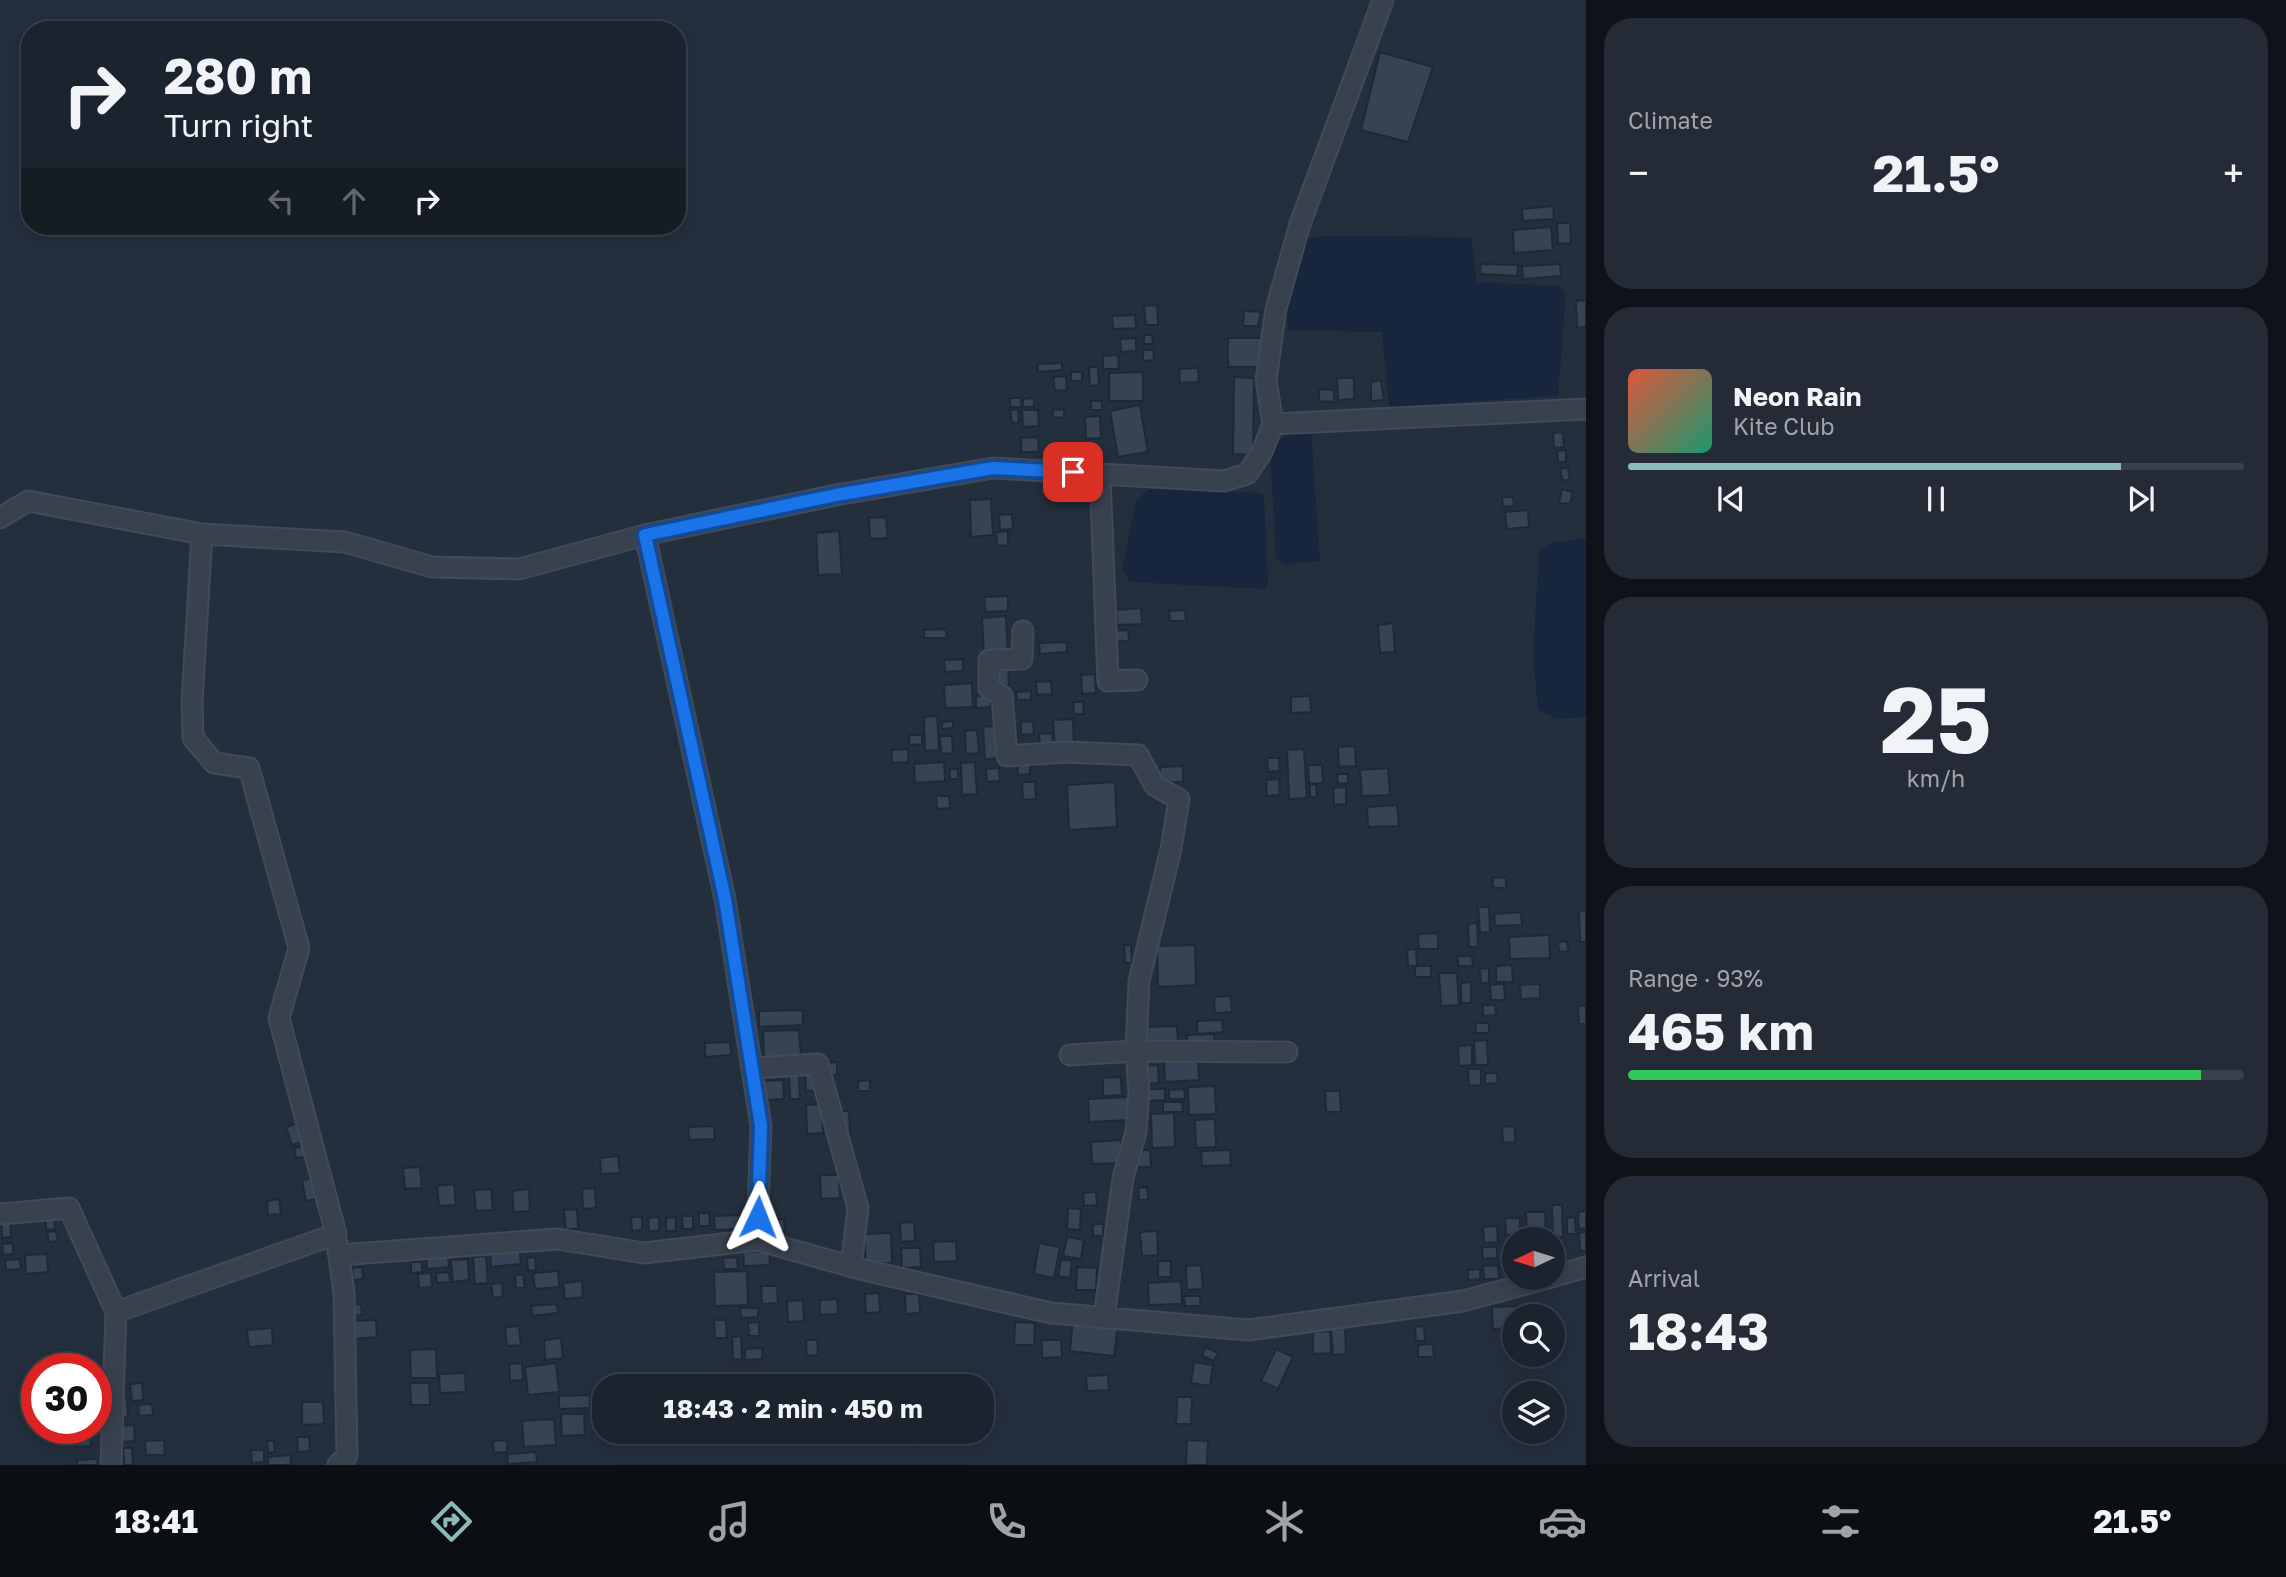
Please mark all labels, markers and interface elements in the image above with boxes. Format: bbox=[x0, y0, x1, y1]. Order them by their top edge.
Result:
text: 280 m bbox=[164, 46, 312, 105]
icon: right bbox=[49, 49, 140, 140]
text: Turn right bbox=[164, 106, 313, 144]
text: Climate bbox=[1628, 106, 1713, 134]
text: 21.5° bbox=[1872, 141, 2000, 203]
text: − bbox=[1628, 150, 1649, 195]
text: + bbox=[2223, 150, 2244, 195]
icon: left bbox=[262, 182, 300, 220]
icon: ahead bbox=[335, 182, 373, 220]
icon: right bbox=[408, 182, 446, 220]
text: Neon Rain bbox=[1733, 381, 1862, 412]
text: Kite Club bbox=[1733, 412, 1834, 440]
pin bbox=[1043, 442, 1103, 502]
icon: arrive bbox=[1054, 453, 1092, 491]
icon: previous bbox=[1712, 480, 1750, 518]
icon: pause bbox=[1917, 480, 1955, 518]
icon: next bbox=[2122, 480, 2160, 518]
text: 25 bbox=[1880, 664, 1992, 773]
text: km/h bbox=[1907, 764, 1965, 792]
text: Range · 93% bbox=[1628, 964, 1763, 992]
text: 465 km bbox=[1628, 999, 1814, 1061]
position arrow bbox=[721, 1180, 795, 1254]
north arrow bbox=[1502, 1227, 1564, 1290]
map controls bbox=[1502, 1227, 1565, 1444]
text: Arrival bbox=[1628, 1264, 1700, 1292]
text: 18:43 bbox=[1628, 1299, 1769, 1361]
button: search bbox=[1502, 1304, 1565, 1367]
speed limit sign: 30 bbox=[21, 1353, 112, 1444]
button: layers bbox=[1502, 1381, 1565, 1444]
text: 18:43 · 2 min · 450 m bbox=[663, 1393, 923, 1424]
icon: directions bbox=[427, 1497, 476, 1546]
icon: music bbox=[705, 1497, 754, 1546]
icon: phone bbox=[982, 1497, 1031, 1546]
icon: climate bbox=[1260, 1497, 1309, 1546]
icon: car bbox=[1538, 1497, 1587, 1546]
icon: filters bbox=[1816, 1497, 1865, 1546]
text: 18:41 bbox=[114, 1502, 198, 1540]
text: 21.5° bbox=[2093, 1502, 2172, 1540]

